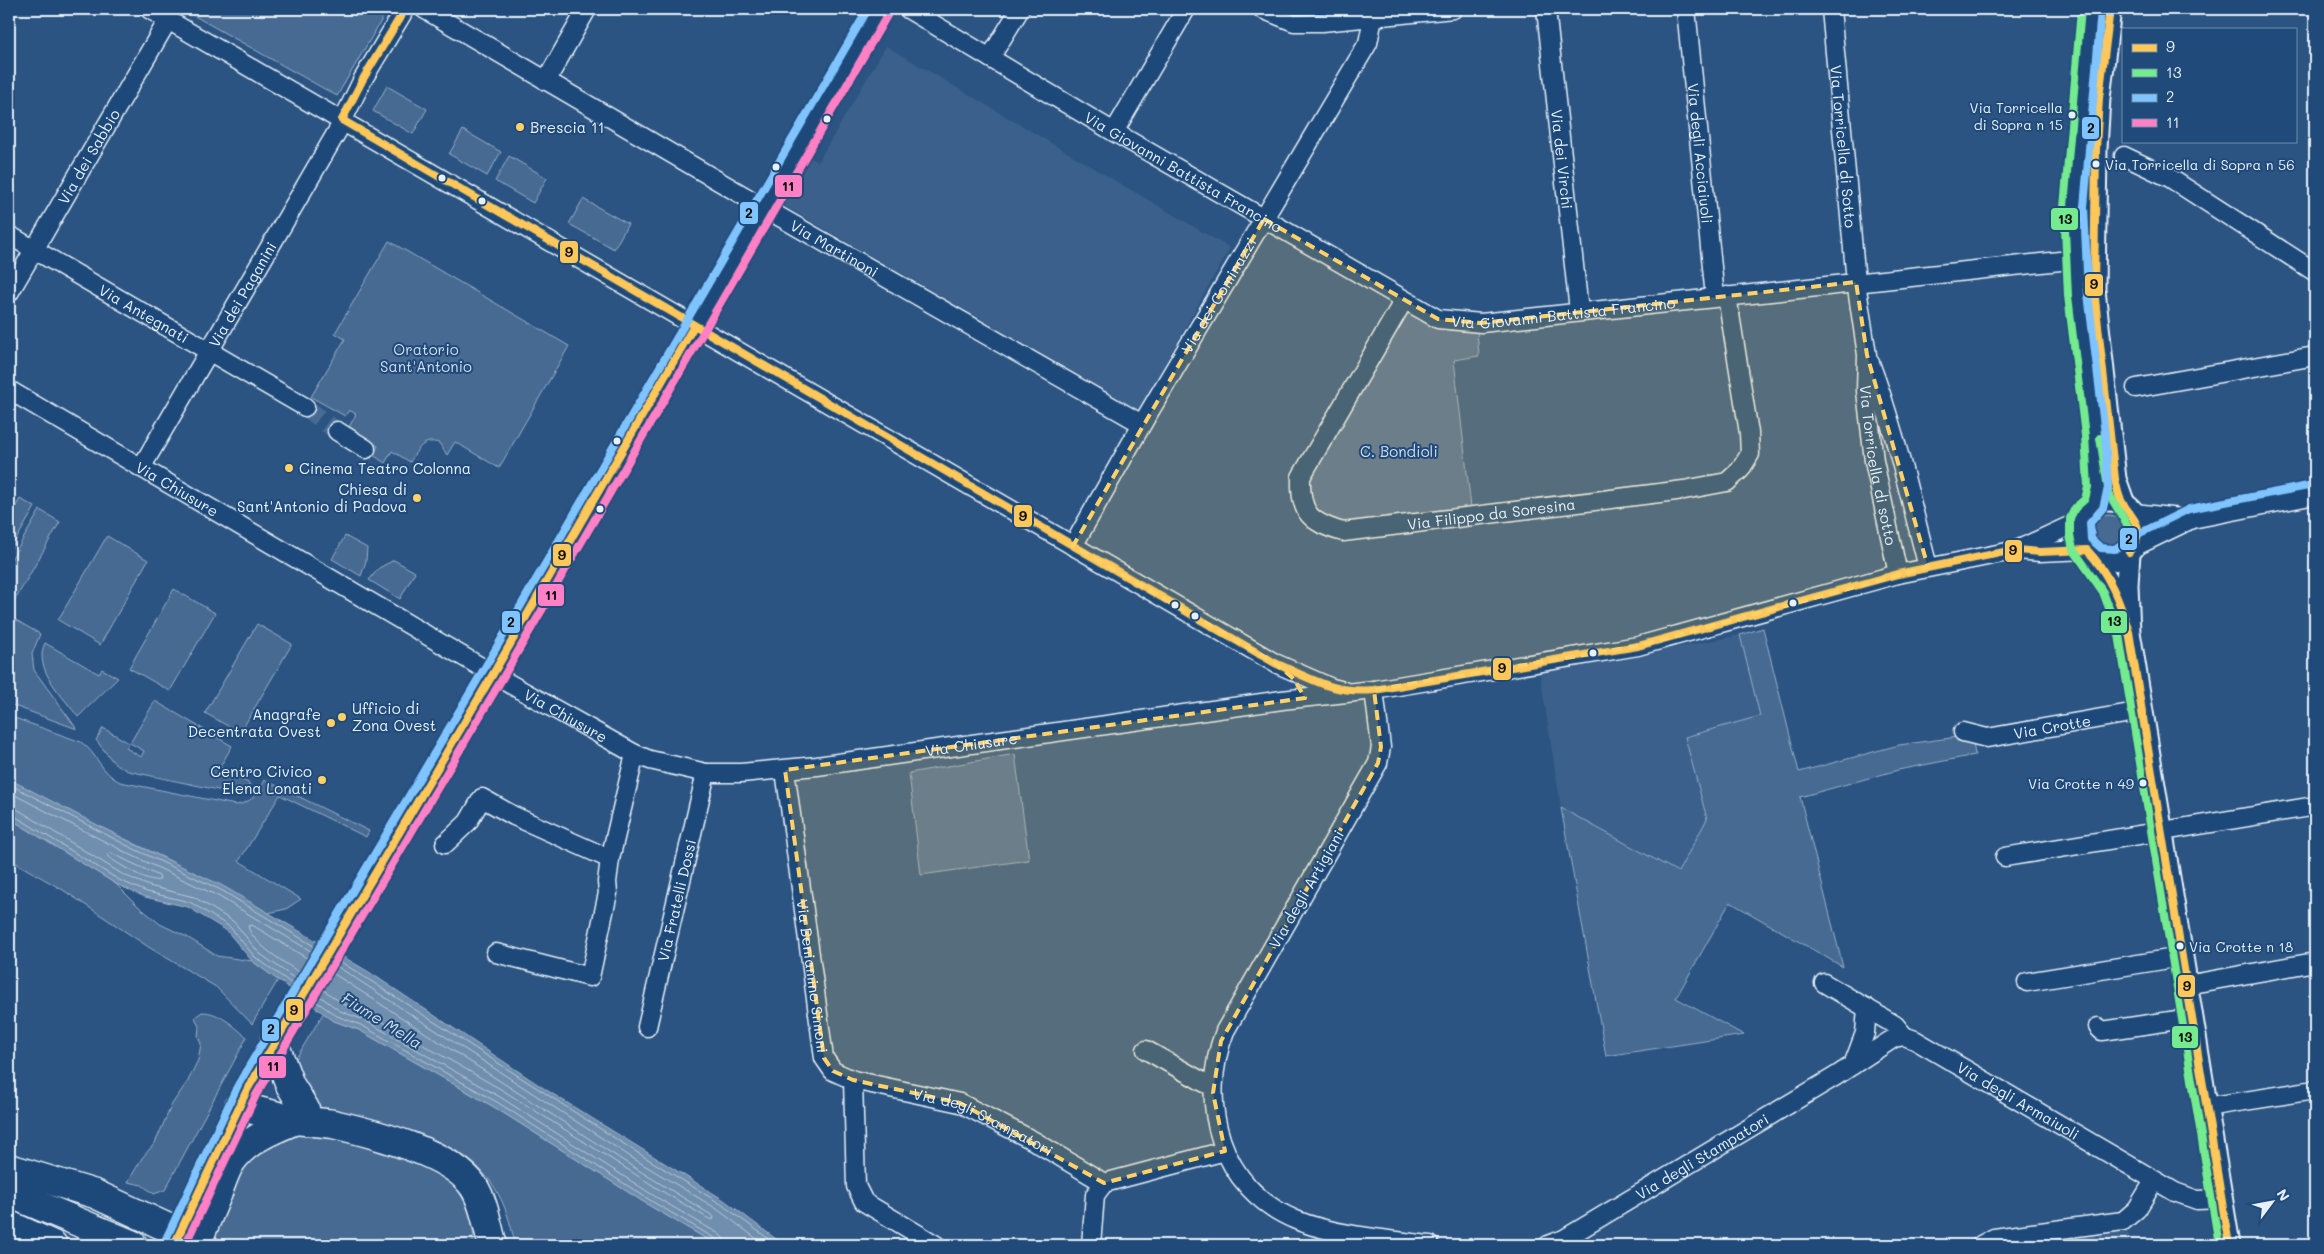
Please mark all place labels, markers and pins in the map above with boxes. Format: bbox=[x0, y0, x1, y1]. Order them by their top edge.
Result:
place label: Via Torricella di Sopra n 15 bbox=[1969, 98, 2063, 134]
marker: Via Torricella di Sopra n 15 bbox=[2067, 110, 2077, 120]
unlabelled marker bbox=[822, 114, 832, 124]
place label: Brescia 11 bbox=[530, 117, 604, 137]
marker: Brescia 11 bbox=[514, 121, 526, 133]
place label: Via Torricella di Sopra n 56 bbox=[2105, 155, 2295, 174]
marker: Via Torricella di Sopra n 56 bbox=[2091, 159, 2101, 169]
unlabelled marker bbox=[771, 162, 781, 172]
unlabelled marker bbox=[437, 173, 447, 183]
unlabelled marker bbox=[477, 196, 487, 206]
unlabelled marker bbox=[612, 436, 622, 446]
place label: Cinema Teatro Colonna bbox=[299, 458, 471, 478]
marker: Cinema Teatro Colonna bbox=[283, 462, 295, 474]
place label: Chiesa di Sant'Antonio di Padova bbox=[237, 479, 407, 516]
marker: Chiesa di Sant'Antonio di Padova bbox=[411, 492, 423, 504]
unlabelled marker bbox=[595, 504, 605, 514]
unlabelled marker bbox=[1788, 598, 1798, 608]
unlabelled marker bbox=[1170, 600, 1180, 610]
unlabelled marker bbox=[1190, 611, 1200, 621]
unlabelled marker bbox=[1588, 648, 1598, 658]
place label: Ufficio di Zona Ovest bbox=[352, 698, 436, 735]
place label: Anagrafe Decentrata Ovest bbox=[188, 704, 321, 741]
marker: Ufficio di Zona Ovest bbox=[336, 711, 348, 723]
marker: Anagrafe Decentrata Ovest bbox=[325, 717, 337, 729]
place label: Centro Civico Elena Lonati bbox=[210, 761, 312, 798]
marker: Centro Civico Elena Lonati bbox=[316, 774, 328, 786]
place label: Via Crotte n 49 bbox=[2028, 774, 2134, 793]
marker: Via Crotte n 49 bbox=[2138, 778, 2148, 788]
place label: Via Crotte n 18 bbox=[2189, 937, 2293, 956]
marker: Via Crotte n 18 bbox=[2175, 941, 2185, 951]

